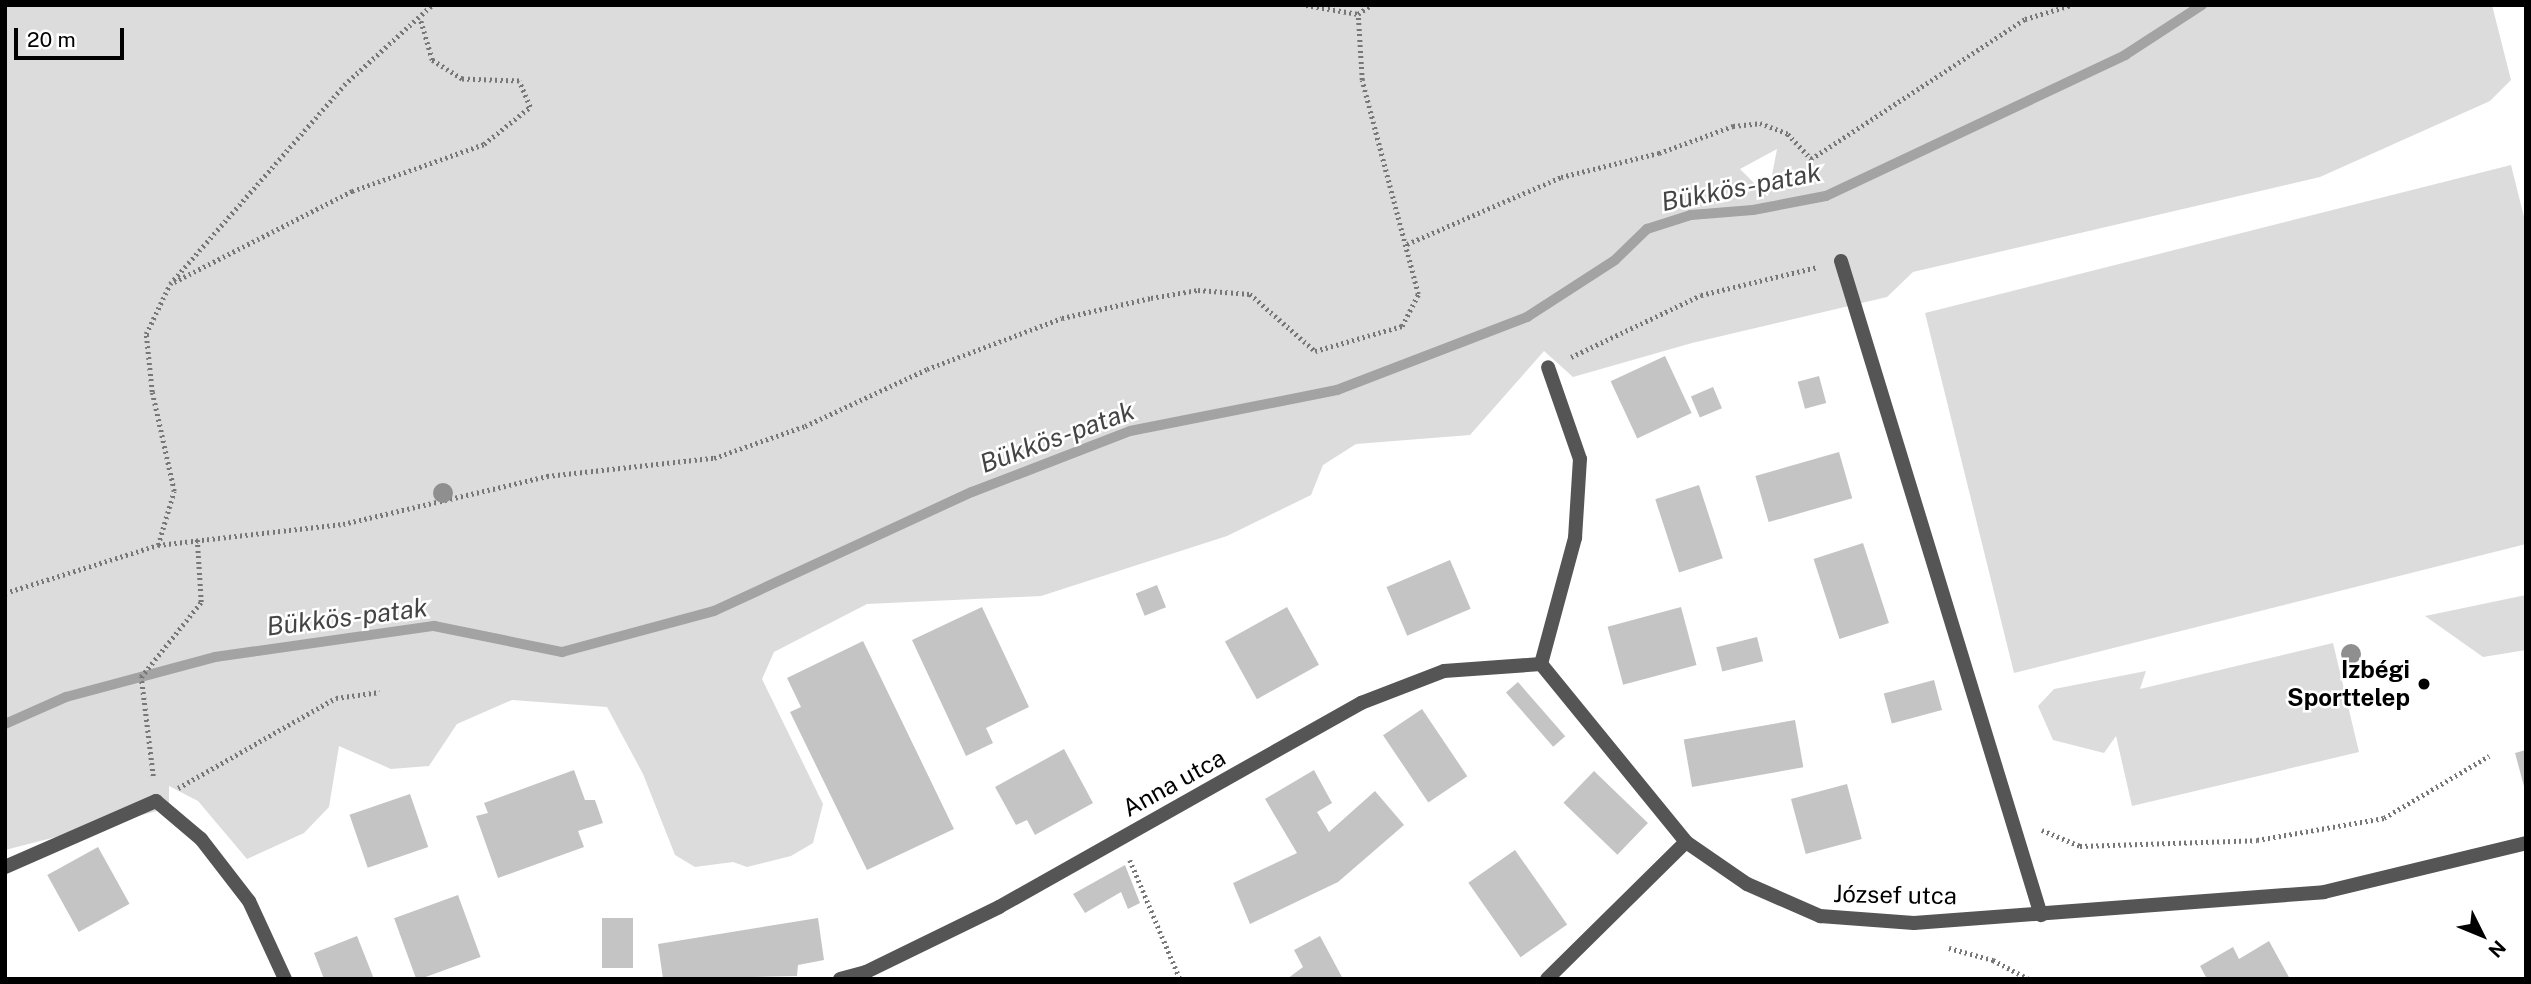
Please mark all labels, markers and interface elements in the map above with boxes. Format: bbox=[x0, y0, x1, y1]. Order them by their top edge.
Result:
scale bar bbox=[18, 14, 128, 58]
text: 20 m bbox=[27, 27, 76, 52]
water label: Bükkös-patak bbox=[1659, 156, 1823, 218]
water label: Bükkös-patak bbox=[976, 395, 1138, 479]
water label: Bükkös-patak bbox=[265, 592, 429, 642]
place label: Izbégi Sporttelep bbox=[2287, 656, 2410, 712]
marker: Izbégi Sporttelep bbox=[2416, 676, 2432, 692]
street label: Anna utca bbox=[1118, 743, 1230, 823]
street label: József utca bbox=[1833, 880, 1957, 910]
north arrow bbox=[2447, 900, 2517, 970]
text: N bbox=[2484, 936, 2510, 962]

